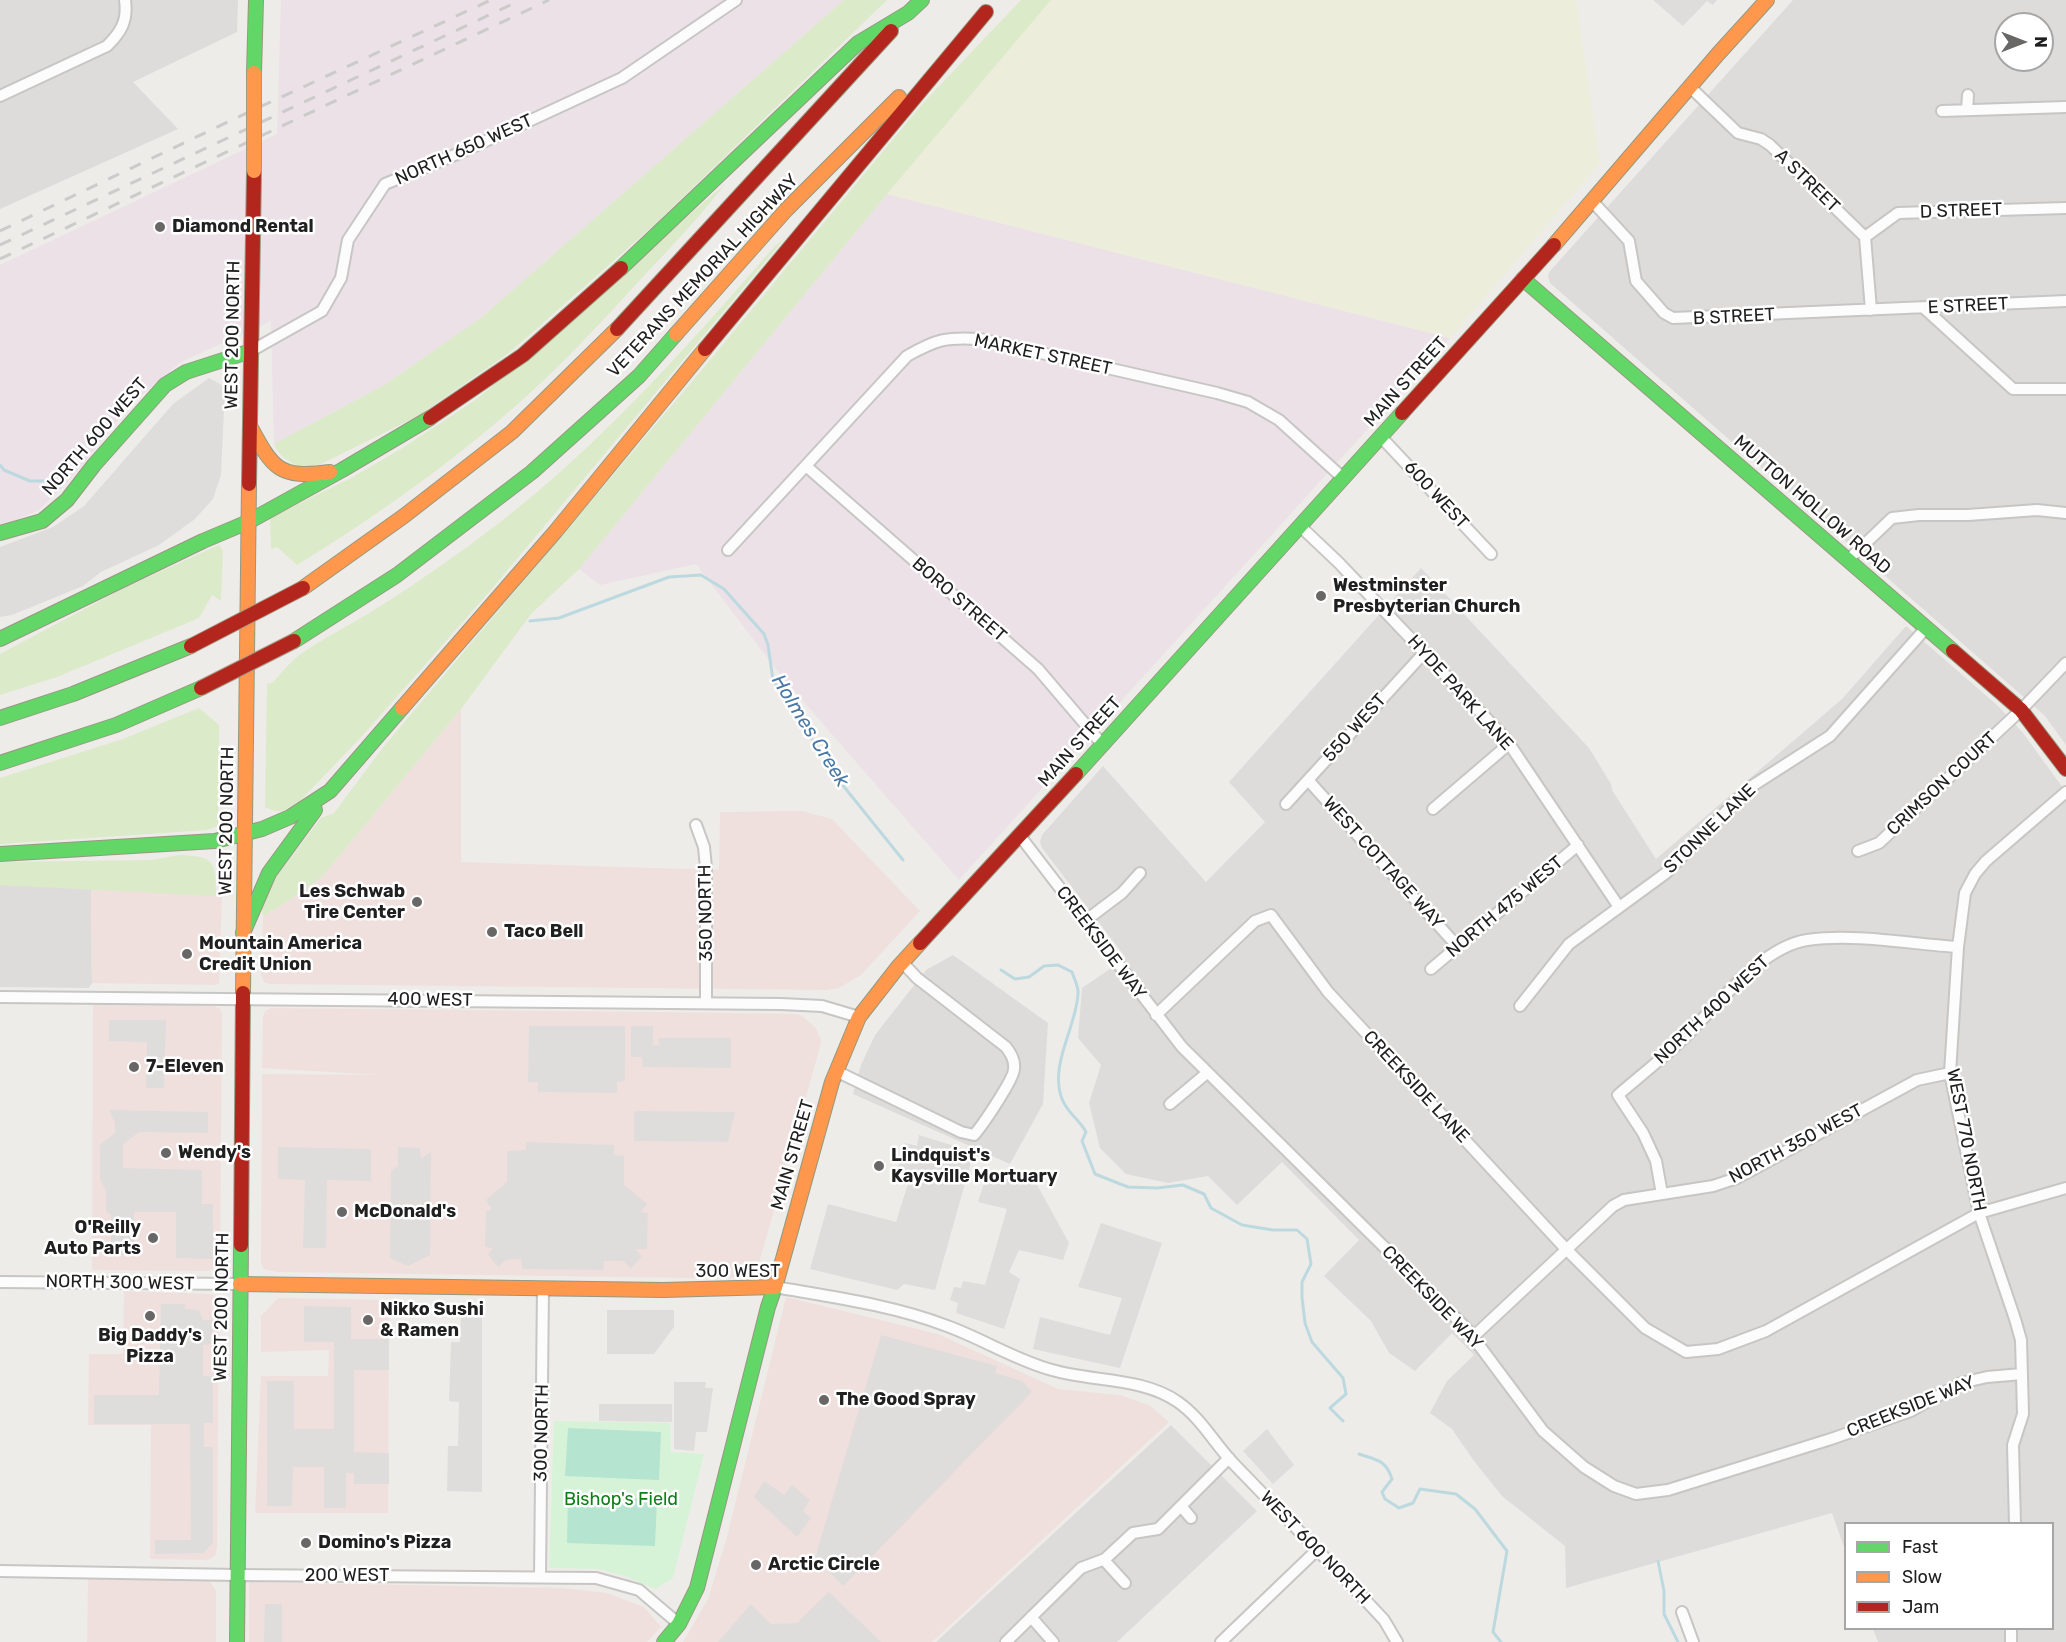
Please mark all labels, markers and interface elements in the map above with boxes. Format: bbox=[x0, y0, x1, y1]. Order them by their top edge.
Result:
north arrow bbox=[1994, 12, 2054, 72]
text: N bbox=[2031, 36, 2050, 48]
street label: NORTH 650 WEST bbox=[392, 110, 536, 190]
street label: A STREET bbox=[1770, 145, 1844, 217]
street label: VETERANS MEMORIAL HIGHWAY bbox=[603, 170, 803, 382]
street label: D STREET bbox=[1919, 199, 2003, 223]
place label: Diamond Rental bbox=[172, 216, 314, 238]
marker: Diamond Rental bbox=[153, 220, 167, 234]
street label: WEST 200 NORTH bbox=[221, 260, 245, 410]
street label: E STREET bbox=[1927, 293, 2009, 319]
street label: B STREET bbox=[1693, 304, 1775, 330]
street label: MARKET STREET bbox=[972, 330, 1114, 380]
street label: MAIN STREET bbox=[1360, 333, 1452, 431]
street label: NORTH 600 WEST bbox=[38, 374, 152, 500]
street label: MUTTON HOLLOW ROAD bbox=[1729, 431, 1895, 579]
street label: 600 WEST bbox=[1399, 457, 1473, 533]
street label: BORO STREET bbox=[907, 553, 1011, 647]
place label: Westminster Presbyterian Church bbox=[1333, 575, 1520, 618]
marker: Westminster Presbyterian Church bbox=[1314, 589, 1328, 603]
street label: HYDE PARK LANE bbox=[1403, 631, 1517, 755]
water label: Holmes Creek bbox=[766, 670, 854, 792]
street label: 550 WEST bbox=[1319, 690, 1391, 766]
street label: MAIN STREET bbox=[1034, 693, 1126, 791]
street label: CRIMSON COURT bbox=[1883, 728, 2001, 840]
street label: WEST 200 NORTH bbox=[215, 746, 239, 896]
street label: STONNE LANE bbox=[1660, 780, 1760, 878]
street label: WEST COTTAGE WAY bbox=[1318, 792, 1448, 934]
street label: NORTH 475 WEST bbox=[1442, 852, 1568, 962]
street label: 350 NORTH bbox=[694, 864, 718, 962]
place label: Les Schwab Tire Center bbox=[299, 881, 405, 924]
street label: CREEKSIDE WAY bbox=[1051, 882, 1151, 1004]
marker: Les Schwab Tire Center bbox=[410, 895, 424, 909]
place label: Taco Bell bbox=[504, 921, 583, 943]
marker: Taco Bell bbox=[485, 925, 499, 939]
place label: Mountain America Credit Union bbox=[199, 933, 362, 976]
marker: Mountain America Credit Union bbox=[180, 947, 194, 961]
street label: NORTH 400 WEST bbox=[1650, 951, 1774, 1069]
street label: 400 WEST bbox=[387, 988, 473, 1012]
street label: CREEKSIDE LANE bbox=[1358, 1026, 1474, 1148]
place label: 7-Eleven bbox=[146, 1056, 224, 1078]
marker: 7-Eleven bbox=[127, 1060, 141, 1074]
street label: WEST 770 NORTH bbox=[1942, 1067, 1990, 1213]
street label: MAIN STREET bbox=[767, 1097, 819, 1213]
street label: NORTH 350 WEST bbox=[1726, 1100, 1866, 1188]
place label: Wendy's bbox=[178, 1142, 251, 1164]
place label: Lindquist's Kaysville Mortuary bbox=[891, 1145, 1057, 1188]
marker: Wendy's bbox=[159, 1146, 173, 1160]
marker: Lindquist's Kaysville Mortuary bbox=[872, 1159, 886, 1173]
place label: McDonald's bbox=[354, 1201, 456, 1223]
marker: McDonald's bbox=[335, 1205, 349, 1219]
place label: O'Reilly Auto Parts bbox=[44, 1217, 141, 1260]
marker: O'Reilly Auto Parts bbox=[146, 1231, 160, 1245]
street label: WEST 200 NORTH bbox=[210, 1232, 234, 1382]
street label: CREEKSIDE WAY bbox=[1377, 1241, 1487, 1355]
street label: 300 WEST bbox=[696, 1261, 780, 1283]
street label: NORTH 300 WEST bbox=[45, 1271, 195, 1295]
place label: Nikko Sushi & Ramen bbox=[380, 1299, 484, 1342]
marker: Big Daddy's Pizza bbox=[143, 1309, 157, 1323]
marker: Nikko Sushi & Ramen bbox=[361, 1313, 375, 1327]
place label: Big Daddy's Pizza bbox=[98, 1325, 202, 1368]
street label: CREEKSIDE WAY bbox=[1844, 1371, 1978, 1443]
street label: 300 NORTH bbox=[530, 1384, 554, 1482]
place label: The Good Spray bbox=[836, 1389, 976, 1411]
marker: The Good Spray bbox=[817, 1393, 831, 1407]
street label: WEST 600 NORTH bbox=[1255, 1487, 1375, 1609]
park label: Bishop's Field bbox=[564, 1489, 678, 1511]
legend bbox=[1844, 1522, 2054, 1630]
place label: Domino's Pizza bbox=[318, 1532, 451, 1554]
marker: Domino's Pizza bbox=[299, 1536, 313, 1550]
text: Fast bbox=[1902, 1536, 1938, 1558]
place label: Arctic Circle bbox=[768, 1554, 880, 1576]
marker: Arctic Circle bbox=[749, 1558, 763, 1572]
street label: 200 WEST bbox=[305, 1565, 389, 1587]
text: Slow bbox=[1902, 1566, 1942, 1588]
text: Jam bbox=[1902, 1596, 1939, 1618]

